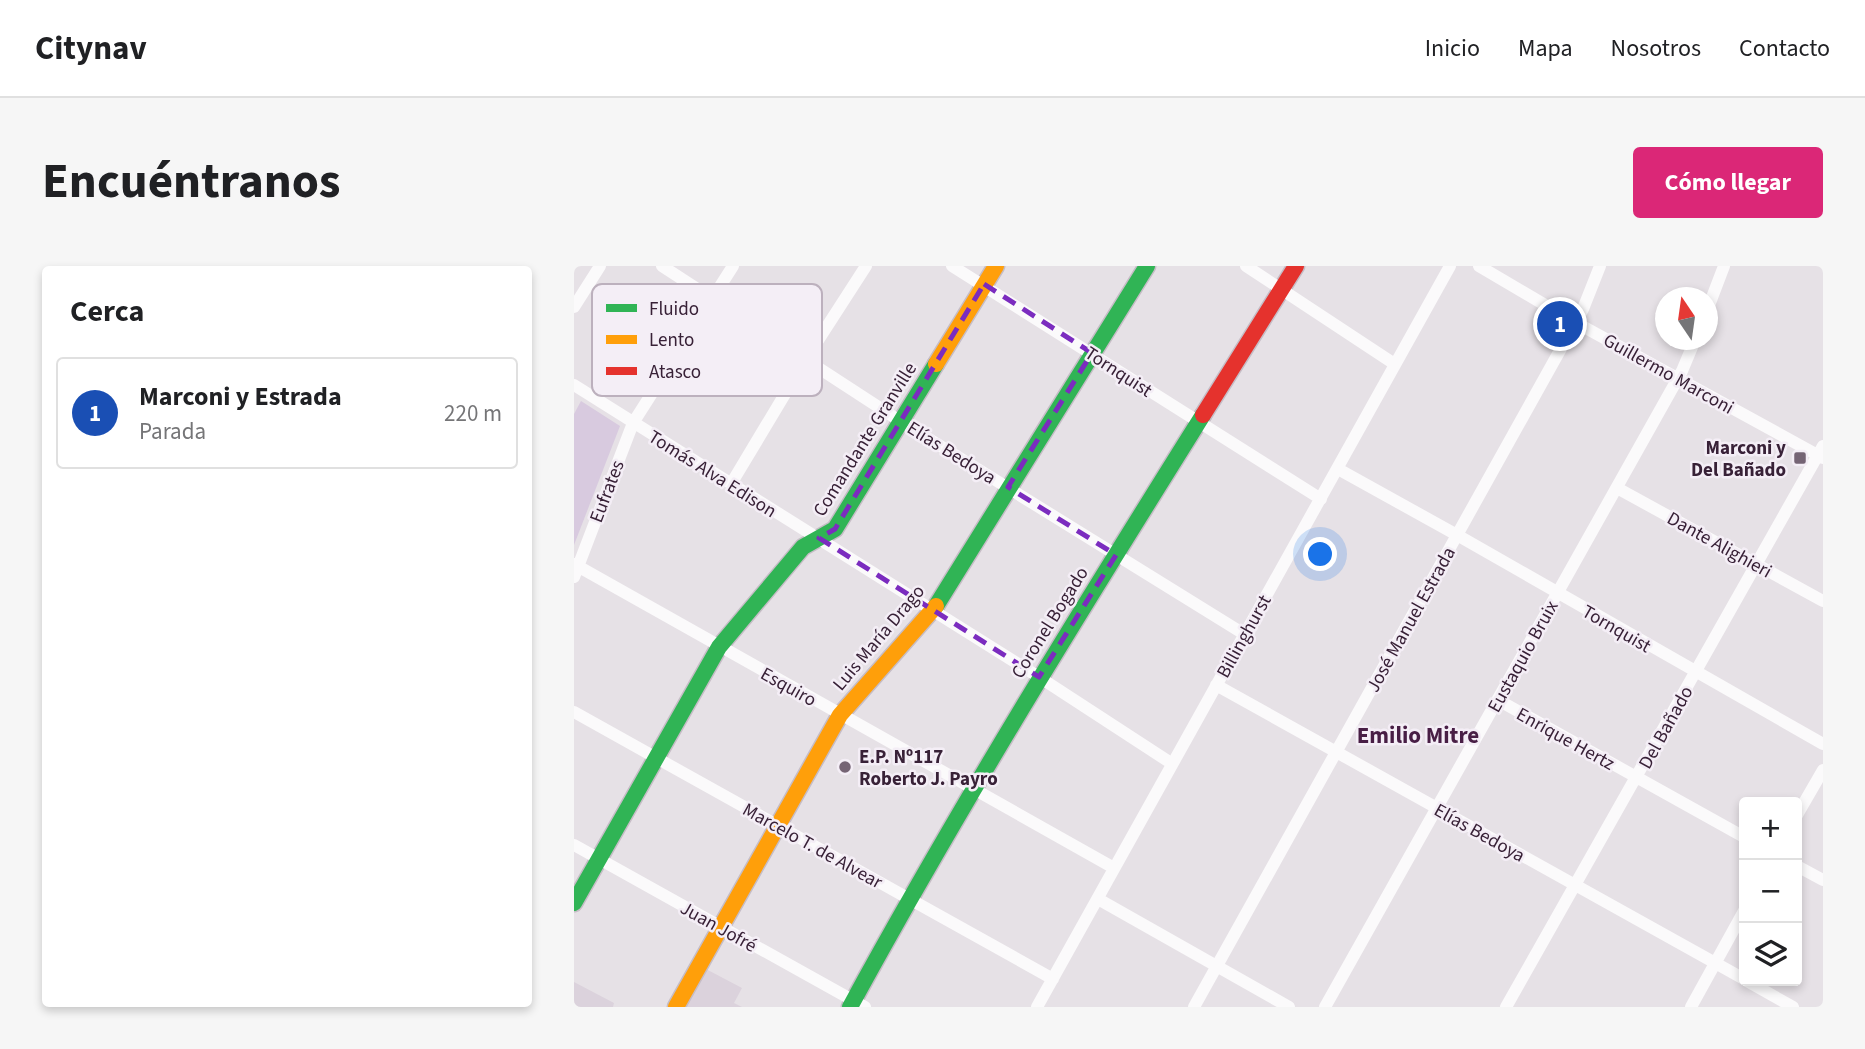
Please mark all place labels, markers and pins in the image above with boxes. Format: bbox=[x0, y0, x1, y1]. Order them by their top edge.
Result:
pin: 1 bbox=[1537, 298, 1583, 350]
place label: Marconi y Del Bañado bbox=[1691, 435, 1786, 484]
marker: Marconi y Del Bañado bbox=[1792, 450, 1808, 466]
place label: E.P. Nº117 Roberto J. Payro bbox=[859, 744, 998, 793]
marker: E.P. Nº117 Roberto J. Payro bbox=[837, 759, 853, 775]

